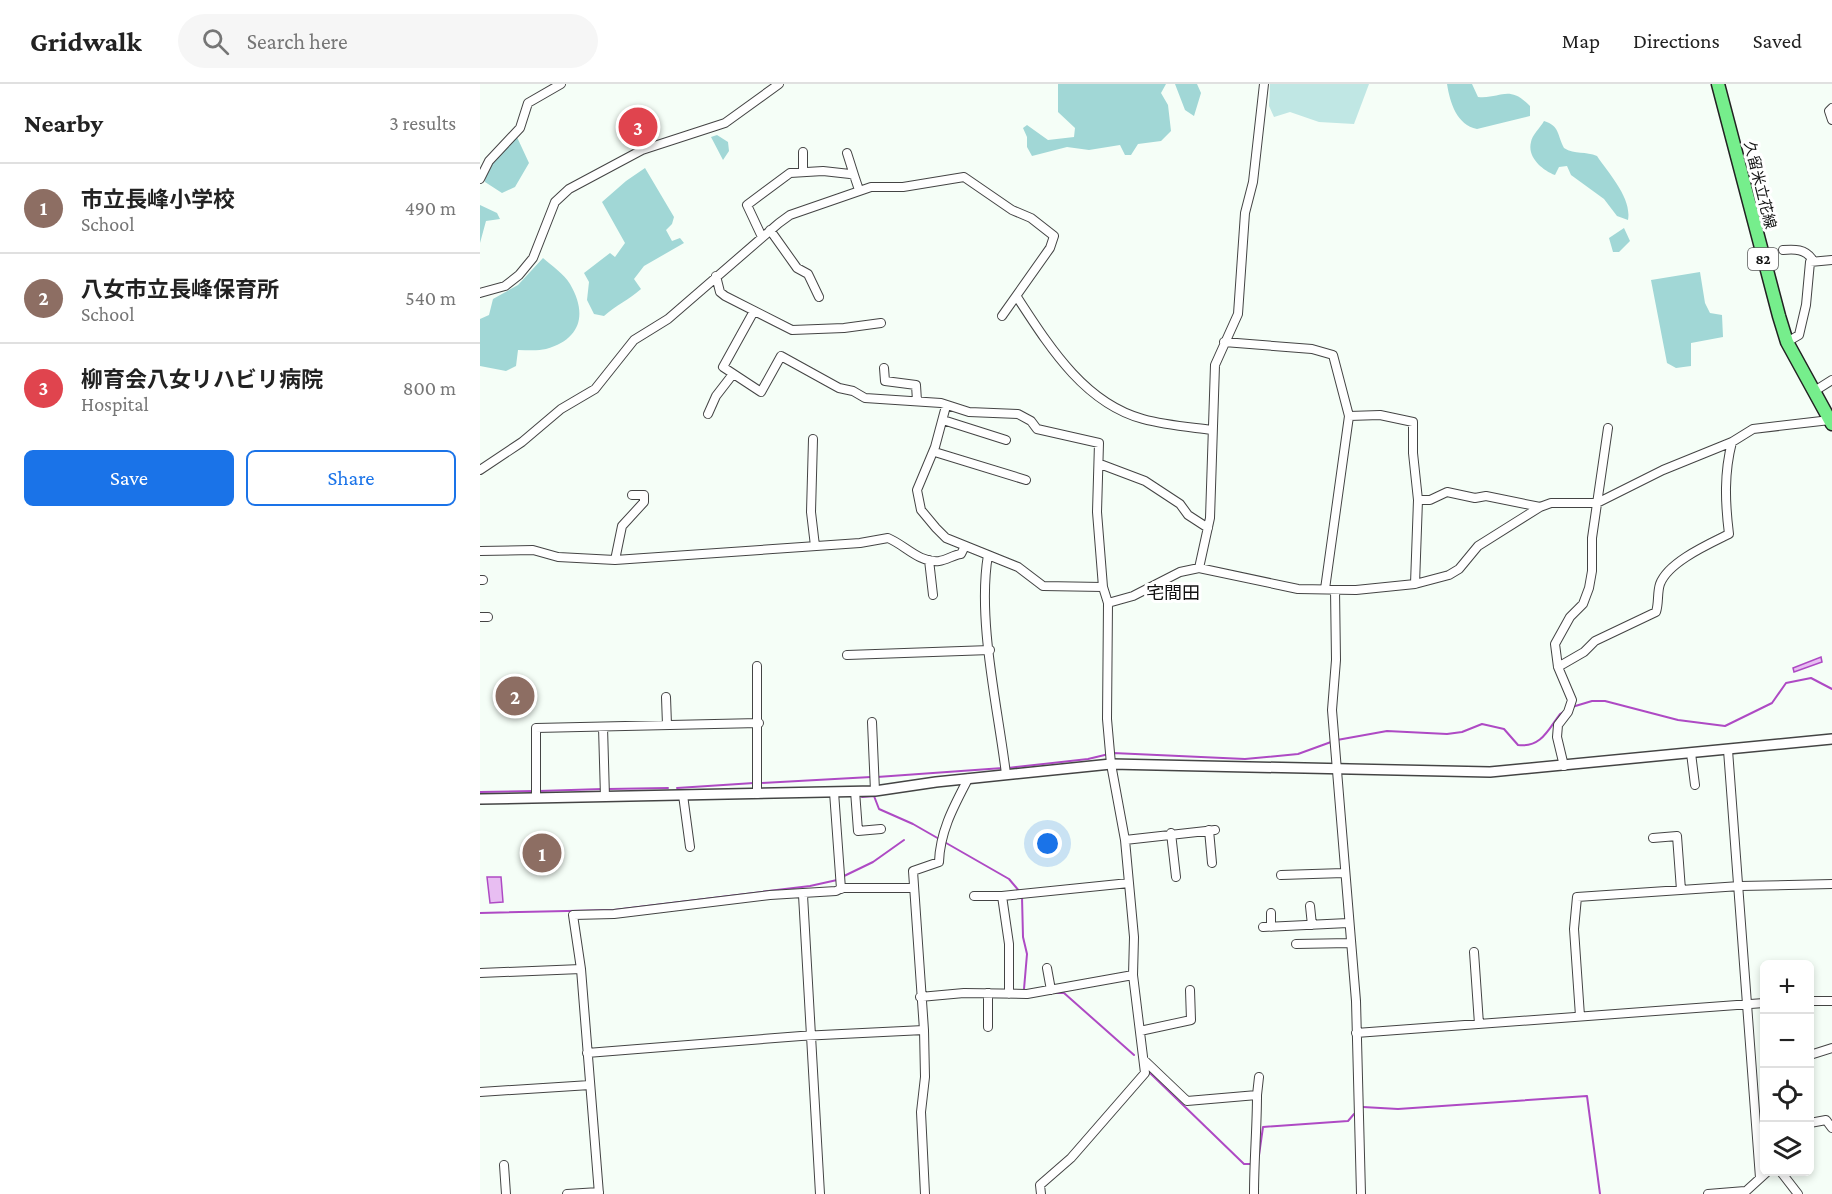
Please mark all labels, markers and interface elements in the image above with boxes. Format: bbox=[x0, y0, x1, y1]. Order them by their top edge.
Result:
search box bbox=[178, 14, 598, 68]
icon: search bbox=[199, 25, 232, 58]
text: Gridwalk bbox=[30, 26, 142, 57]
text: Search here bbox=[247, 29, 348, 54]
text: Map bbox=[1562, 29, 1600, 53]
text: Directions bbox=[1633, 29, 1720, 53]
text: Saved bbox=[1753, 29, 1802, 53]
pin: 3 bbox=[618, 104, 658, 150]
text: Nearby bbox=[24, 109, 103, 138]
text: 3 results bbox=[389, 112, 456, 134]
street label: 久留米立花線 bbox=[1741, 139, 1779, 231]
text: 市立長峰小学校 bbox=[81, 187, 235, 212]
text: 1 bbox=[40, 197, 47, 219]
text: 490 m bbox=[405, 197, 456, 219]
text: School bbox=[81, 213, 134, 235]
road number: 82 bbox=[1748, 248, 1778, 270]
text: 八女市立長峰保育所 bbox=[81, 277, 279, 302]
text: 2 bbox=[38, 287, 49, 309]
text: 540 m bbox=[405, 287, 456, 309]
text: School bbox=[81, 303, 134, 325]
text: 柳育会八女リハビリ病院 bbox=[81, 367, 323, 392]
text: 3 bbox=[39, 377, 48, 399]
text: 800 m bbox=[403, 377, 456, 399]
text: Hospital bbox=[81, 393, 149, 415]
button: Save bbox=[24, 450, 234, 506]
button: Share bbox=[246, 450, 456, 506]
district label: 宅間田 bbox=[1146, 583, 1200, 603]
pin: 2 bbox=[495, 674, 534, 718]
your location bbox=[1033, 829, 1062, 858]
pin: 1 bbox=[522, 830, 562, 876]
map controls bbox=[1760, 960, 1814, 1176]
button: + bbox=[1760, 960, 1814, 1014]
button: − bbox=[1760, 1014, 1814, 1068]
button: locate bbox=[1760, 1068, 1814, 1122]
button: layers bbox=[1760, 1122, 1814, 1176]

